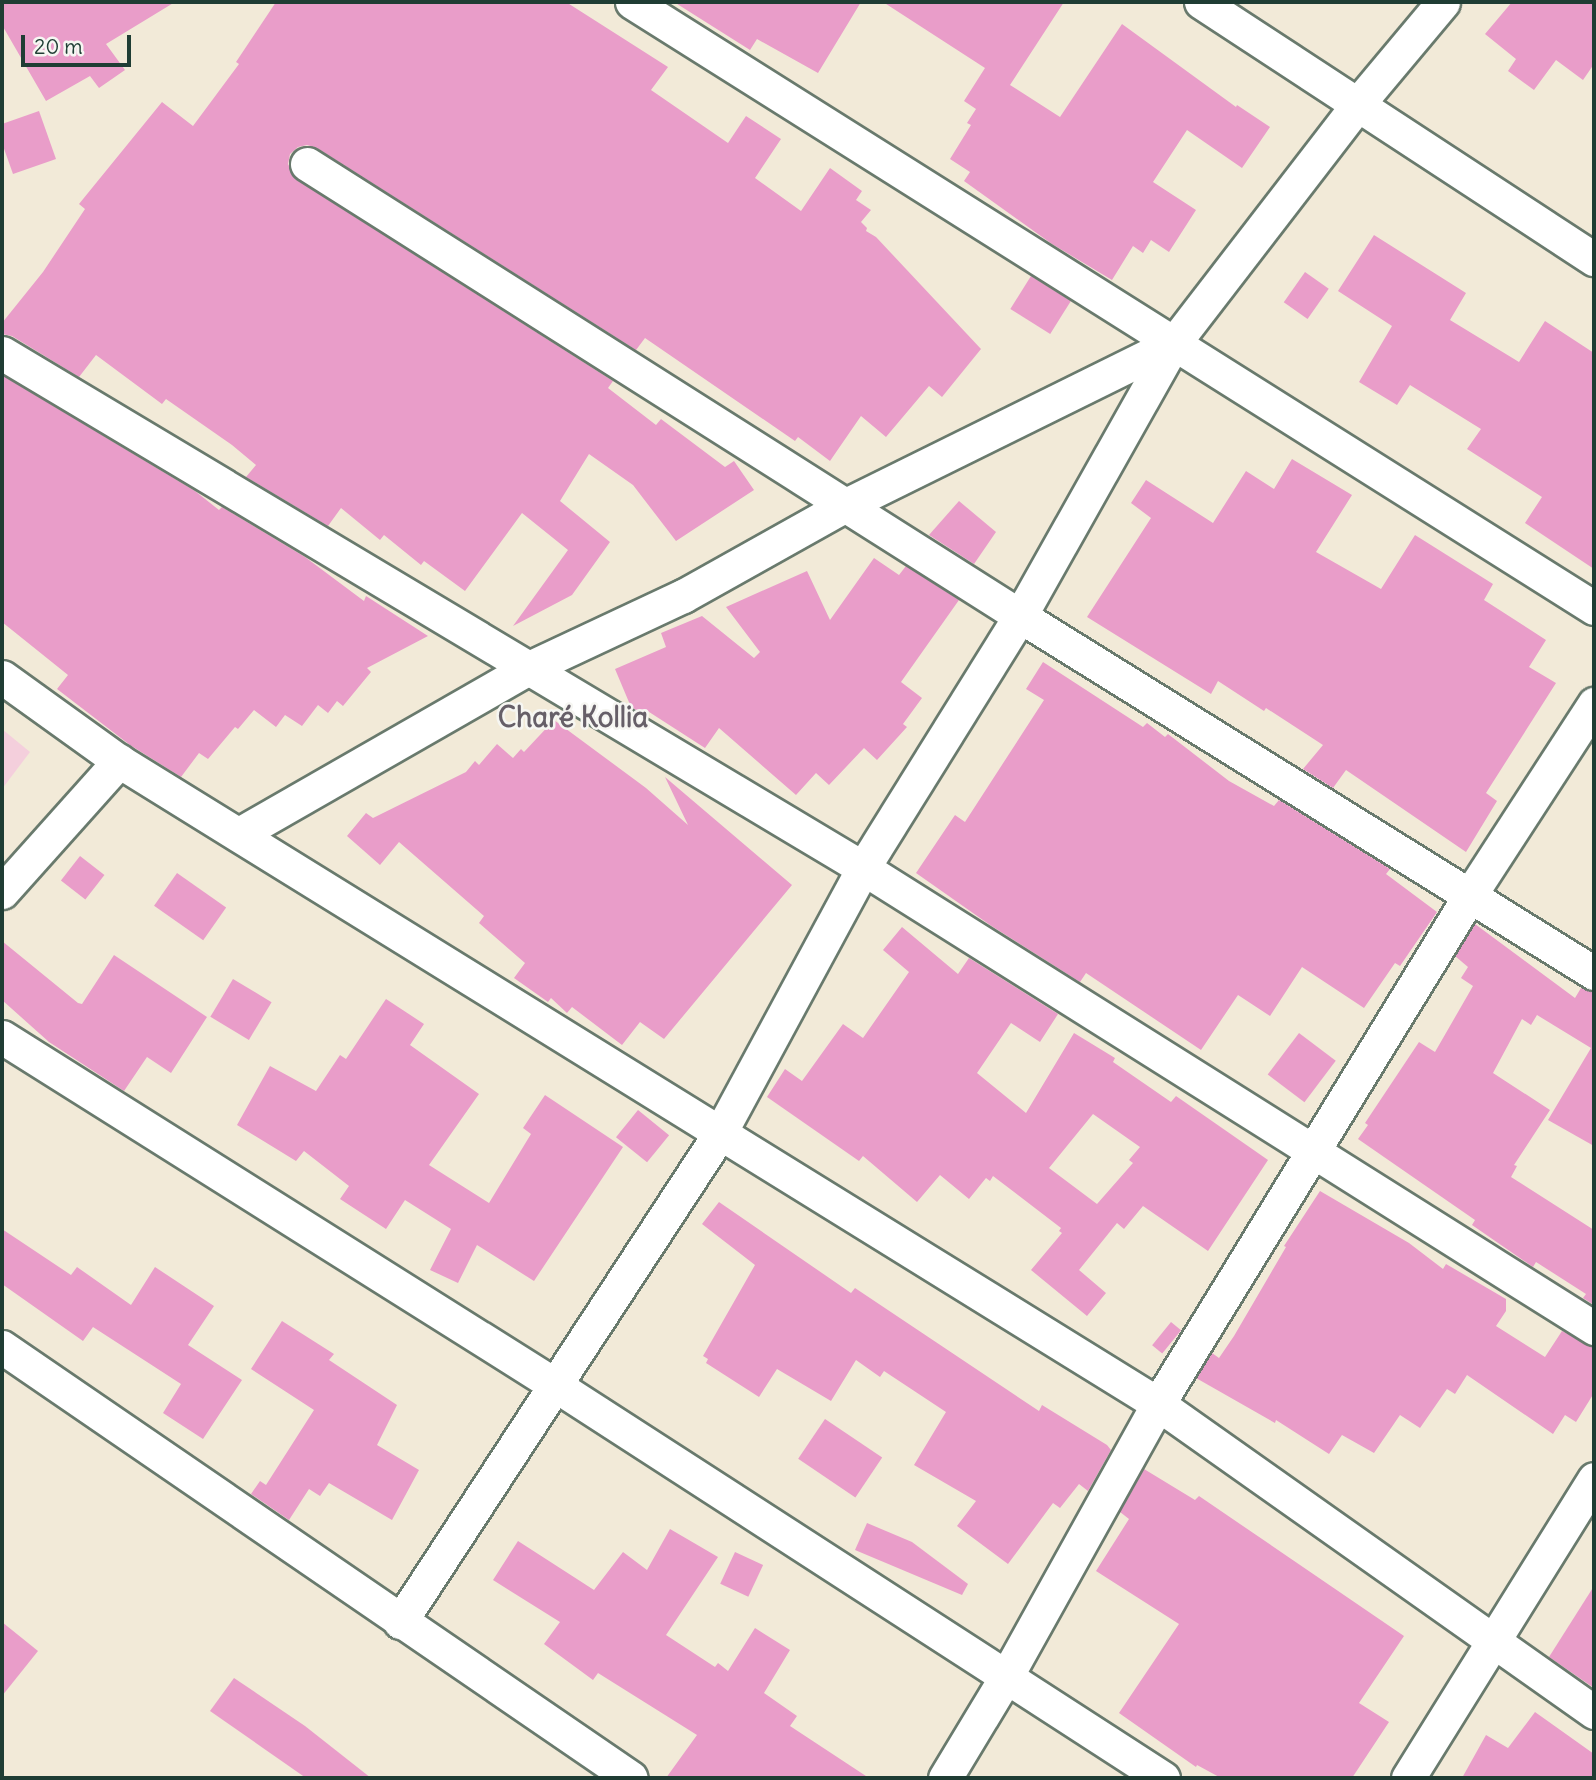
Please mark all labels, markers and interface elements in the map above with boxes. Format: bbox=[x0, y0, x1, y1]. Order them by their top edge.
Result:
scale bar bbox=[24, 21, 135, 65]
text: 20 m bbox=[34, 33, 83, 60]
district label: Charé Kollia bbox=[498, 700, 648, 734]

